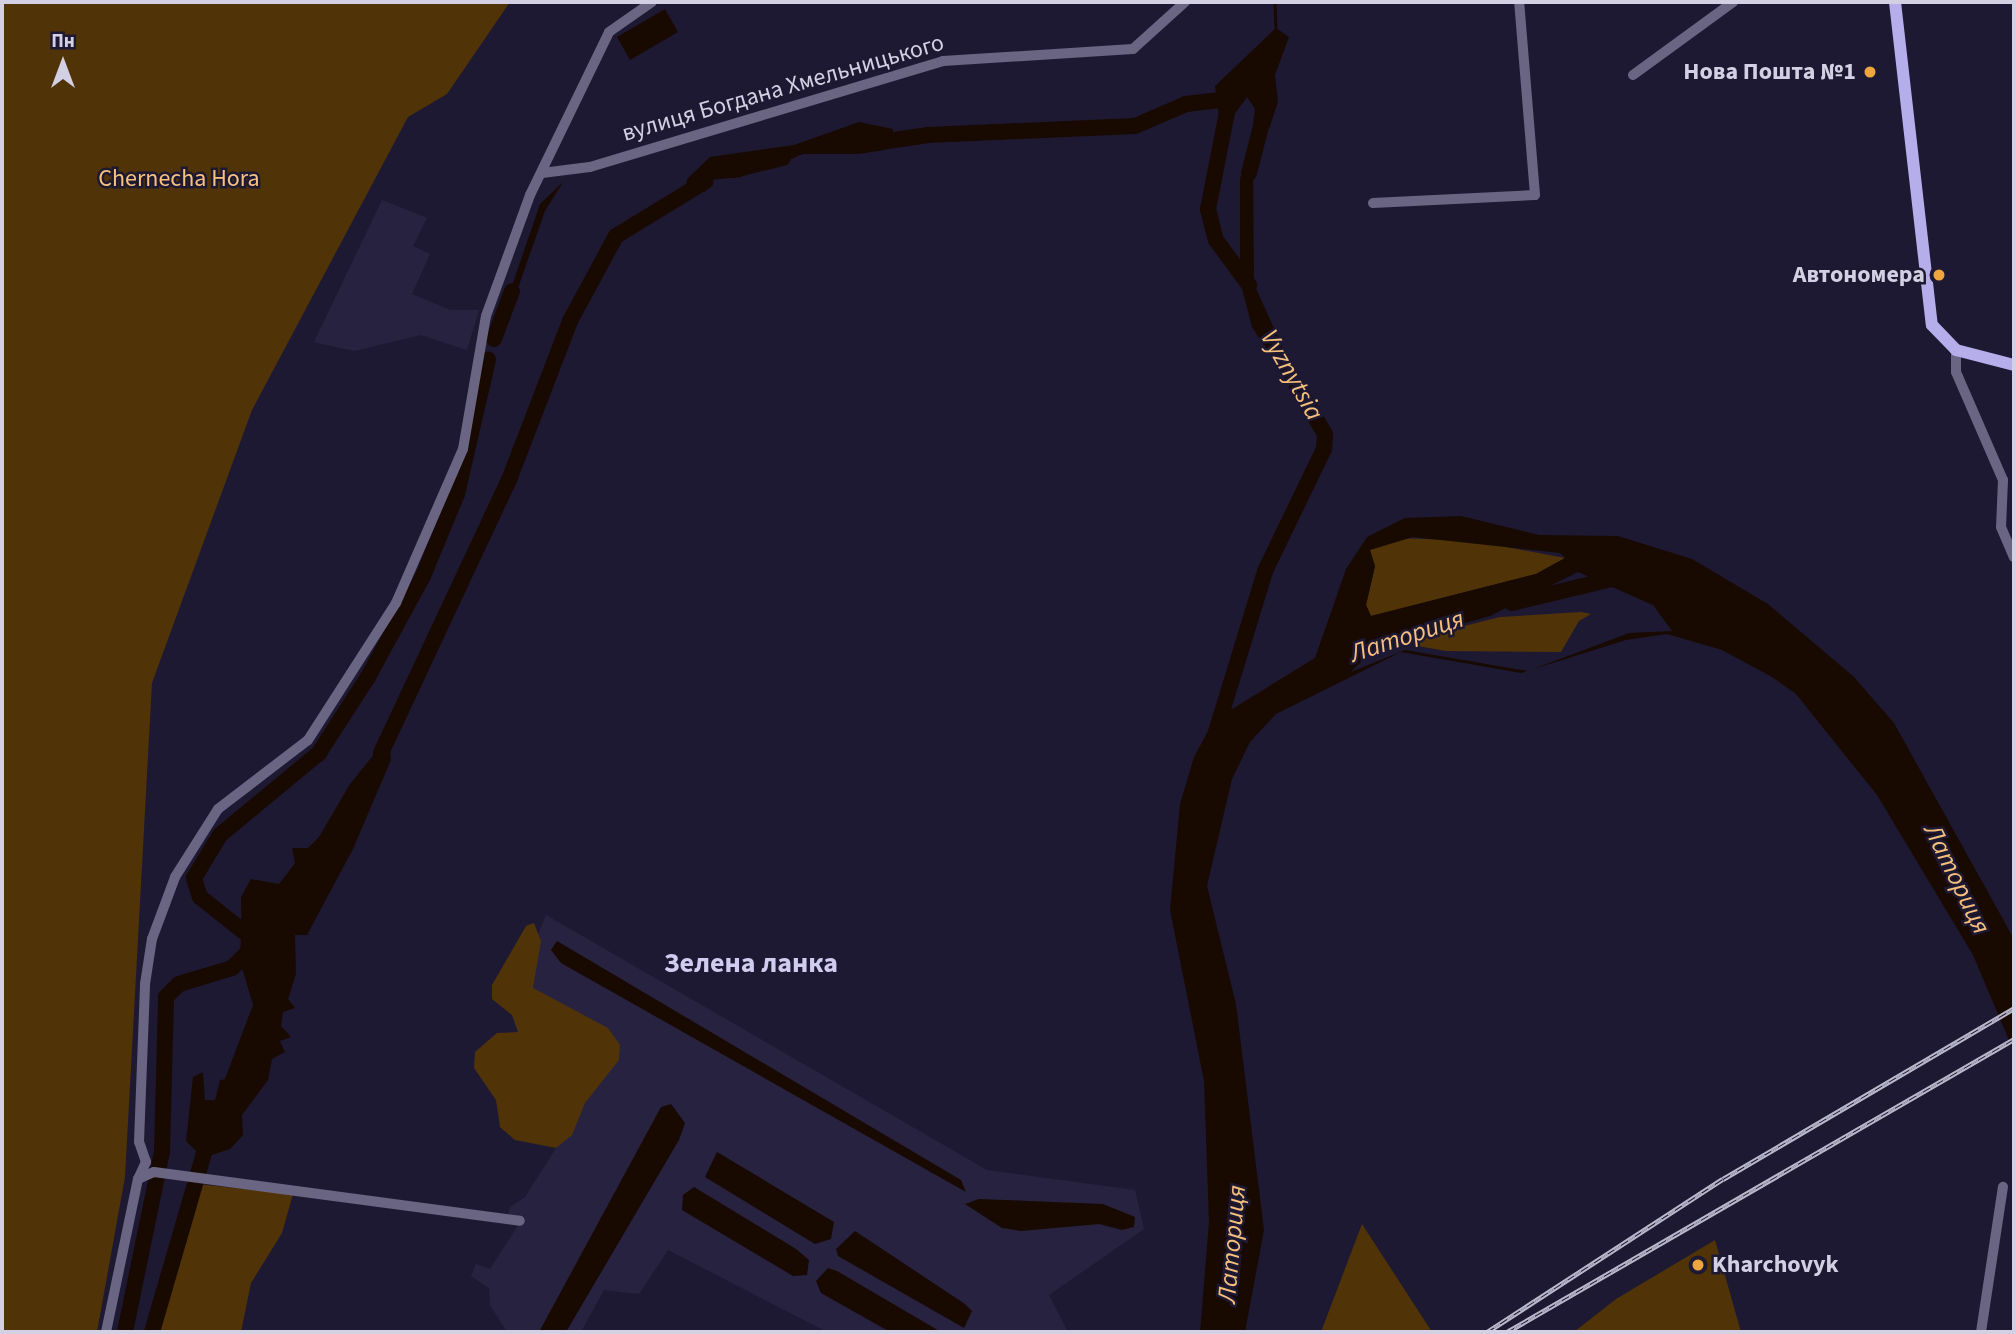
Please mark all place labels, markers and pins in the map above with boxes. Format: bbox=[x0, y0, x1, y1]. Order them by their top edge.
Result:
place label: Нова Пошта №1 bbox=[1683, 58, 1856, 86]
marker: Нова Пошта №1 bbox=[1862, 64, 1878, 80]
place label: Автономера bbox=[1793, 261, 1925, 289]
marker: Автономера bbox=[1931, 267, 1947, 283]
place label: Kharchovyk bbox=[1712, 1251, 1839, 1279]
marker: Kharchovyk bbox=[1690, 1257, 1706, 1273]

